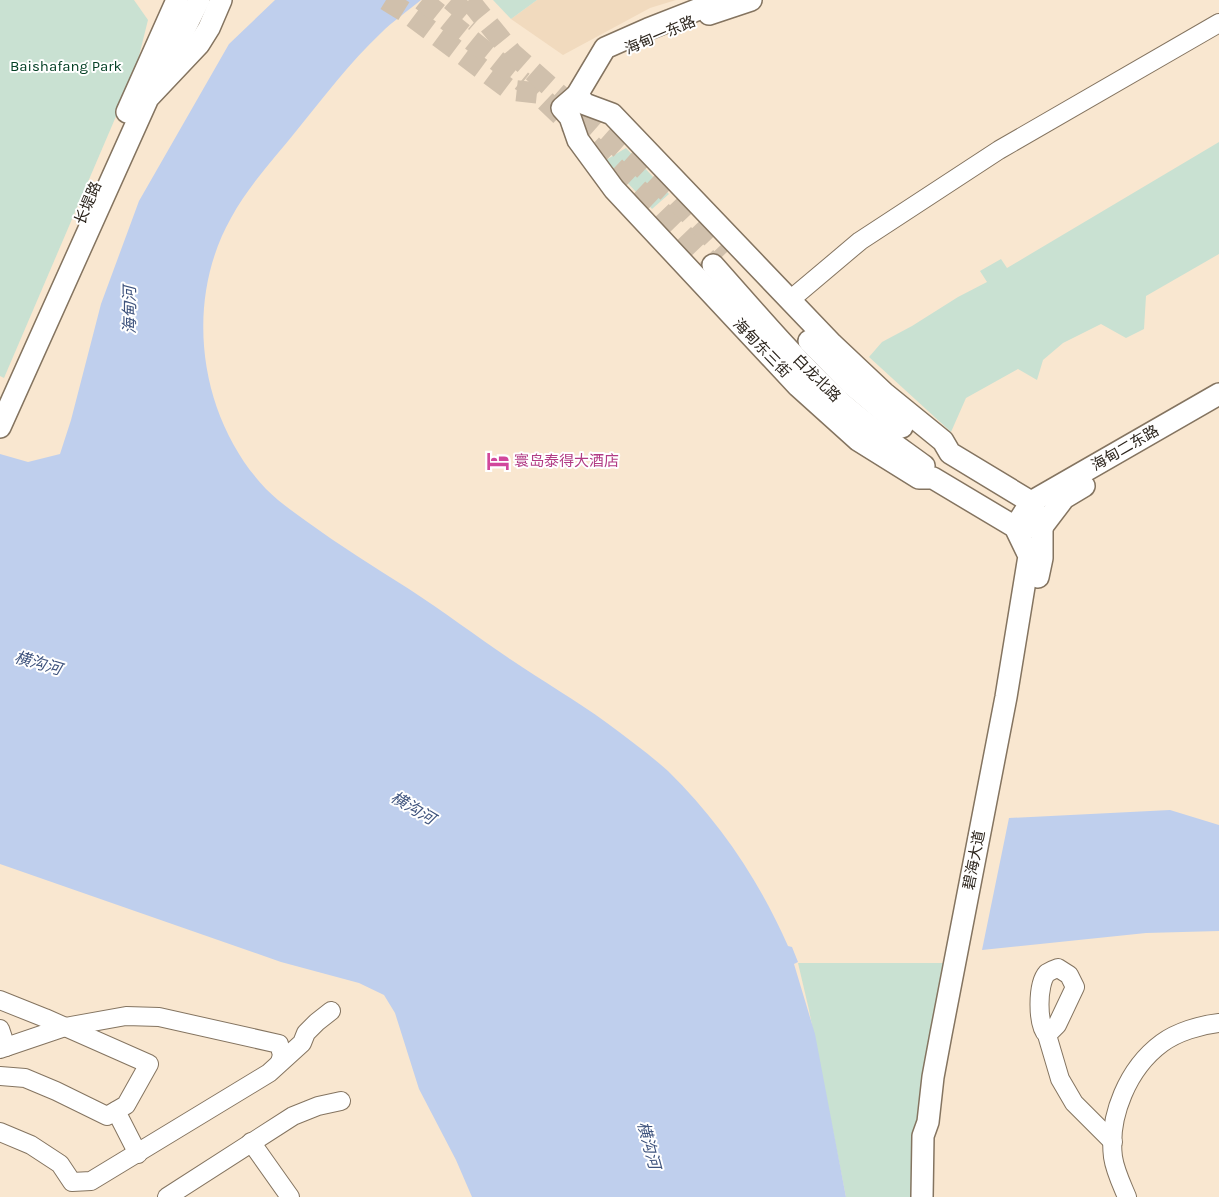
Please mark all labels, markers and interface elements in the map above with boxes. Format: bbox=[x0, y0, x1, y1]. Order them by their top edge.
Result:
street label: 海甸一东路 bbox=[622, 12, 698, 58]
park label: Baishafang Park bbox=[10, 57, 122, 75]
street label: 长堤路 bbox=[71, 179, 105, 227]
water label: 海甸河 bbox=[120, 283, 139, 334]
street label: 海甸东三街 bbox=[729, 315, 795, 381]
street label: 白龙北路 bbox=[789, 350, 845, 406]
street label: 海甸二东路 bbox=[1088, 421, 1162, 475]
hotel icon: 寰岛泰得大酒店 bbox=[485, 448, 511, 474]
place label: 寰岛泰得大酒店 bbox=[514, 452, 619, 470]
water label: 横沟河 bbox=[12, 647, 67, 680]
water label: 横沟河 bbox=[388, 787, 441, 830]
street label: 碧海大道 bbox=[959, 829, 989, 891]
water label: 横沟河 bbox=[634, 1119, 665, 1174]

